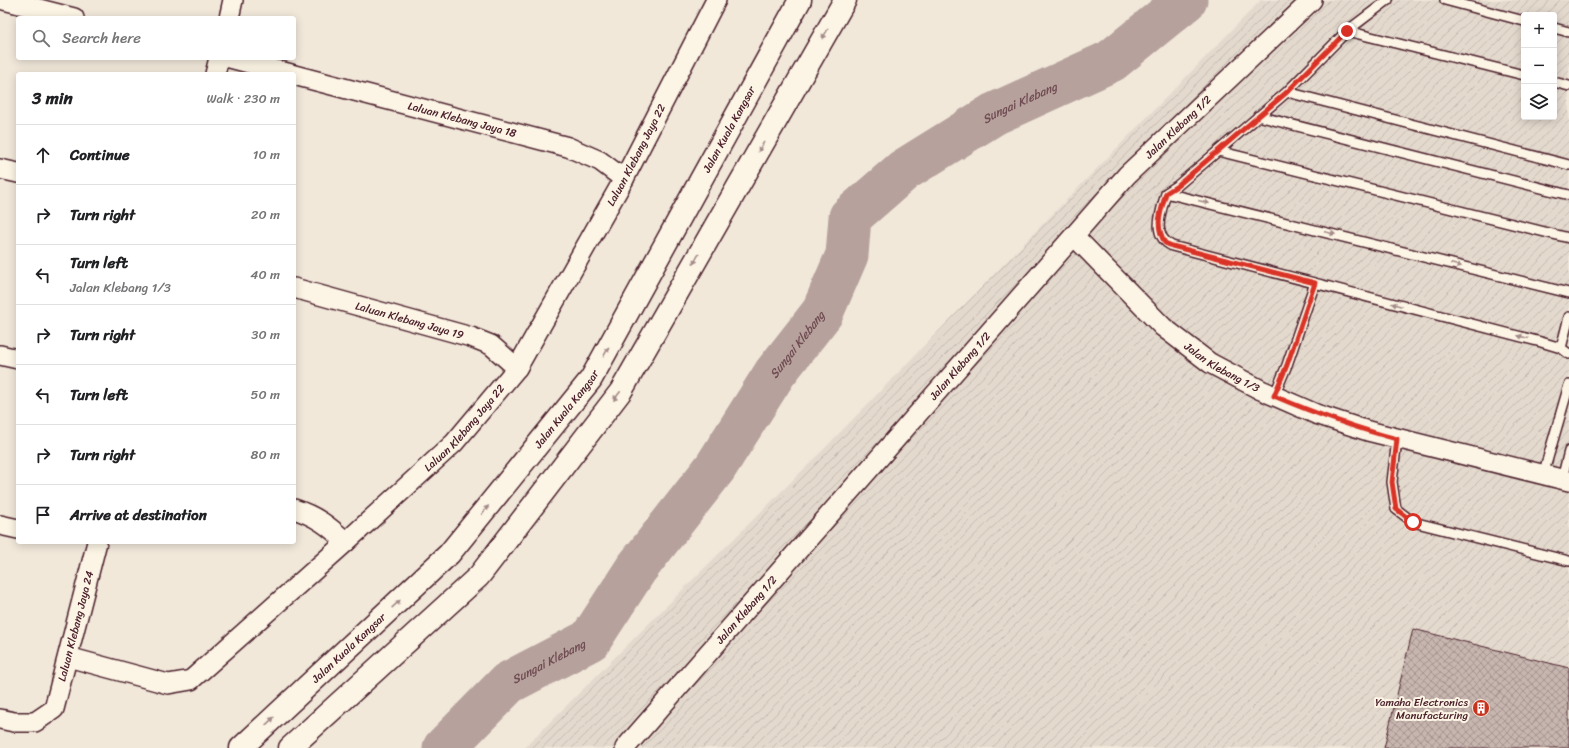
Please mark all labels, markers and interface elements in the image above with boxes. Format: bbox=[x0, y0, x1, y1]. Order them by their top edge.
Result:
map controls bbox=[1521, 12, 1557, 120]
button: + bbox=[1521, 12, 1557, 48]
search box bbox=[16, 16, 296, 60]
route end bbox=[1338, 22, 1356, 40]
text: Search here bbox=[62, 25, 141, 51]
icon: search bbox=[30, 27, 52, 49]
one-way arrow bbox=[822, 28, 829, 40]
button: − bbox=[1521, 48, 1557, 84]
water label: Sungai Klebang bbox=[977, 75, 1062, 130]
street label: Jalan Kuala Kangsar bbox=[697, 81, 761, 177]
text: 3 min bbox=[32, 83, 73, 113]
button: layers bbox=[1521, 84, 1557, 120]
text: Walk · 230 m bbox=[206, 87, 280, 110]
street label: Jalan Klebang 1/2 bbox=[1140, 90, 1216, 164]
street label: Laluan Klebang Jaya 18 bbox=[406, 96, 519, 143]
street label: Laluan Klebang Jaya 22 bbox=[601, 100, 671, 209]
one-way arrow bbox=[757, 141, 764, 153]
text: Continue bbox=[70, 142, 130, 168]
text: 10 m bbox=[253, 143, 280, 166]
icon: ahead bbox=[32, 144, 54, 166]
one-way arrow bbox=[1198, 199, 1210, 205]
text: Turn right bbox=[70, 202, 135, 228]
text: 20 m bbox=[251, 203, 280, 226]
icon: right bbox=[32, 204, 54, 226]
one-way arrow bbox=[1324, 231, 1336, 237]
text: Turn left bbox=[70, 250, 128, 276]
one-way arrow bbox=[692, 254, 699, 265]
one-way arrow bbox=[1451, 262, 1463, 268]
text: 40 m bbox=[250, 263, 280, 286]
icon: left bbox=[32, 264, 54, 286]
text: Jalan Klebang 1/3 bbox=[70, 276, 171, 299]
street label: Laluan Klebang Jaya 19 bbox=[353, 296, 466, 344]
one-way arrow bbox=[1391, 301, 1404, 307]
water label: Sungai Klebang bbox=[763, 305, 831, 383]
text: Turn right bbox=[70, 322, 135, 348]
text: 30 m bbox=[251, 323, 280, 346]
icon: right bbox=[32, 324, 54, 346]
street label: Jalan Klebang 1/2 bbox=[924, 327, 996, 405]
one-way arrow bbox=[1517, 334, 1529, 340]
street label: Jalan Klebang 1/3 bbox=[1179, 336, 1263, 397]
one-way arrow bbox=[603, 346, 609, 357]
street label: Jalan Kuala Kangsar bbox=[528, 365, 605, 453]
street label: Laluan Klebang Jaya 22 bbox=[419, 379, 510, 476]
text: Turn left bbox=[70, 382, 128, 408]
text: 50 m bbox=[250, 383, 280, 406]
icon: left bbox=[32, 384, 54, 406]
one-way arrow bbox=[613, 391, 621, 401]
text: Turn right bbox=[70, 442, 135, 468]
text: 80 m bbox=[251, 443, 280, 466]
icon: right bbox=[32, 444, 54, 466]
text: Arrive at destination bbox=[70, 502, 207, 528]
icon: arrive bbox=[32, 504, 54, 526]
one-way arrow bbox=[480, 505, 489, 516]
route start bbox=[1404, 513, 1422, 531]
street label: Laluan Klebang Jaya 24 bbox=[52, 569, 99, 683]
street label: Jalan Klebang 1/2 bbox=[710, 571, 782, 649]
one-way arrow bbox=[391, 600, 400, 609]
street label: Jalan Kuala Kangsar bbox=[306, 607, 391, 688]
water label: Sungai Klebang bbox=[508, 633, 590, 690]
place label: Yamaha Electronics Manufacturing bbox=[1375, 693, 1468, 725]
building icon: Yamaha Electronics Manufacturing bbox=[1471, 698, 1491, 718]
one-way arrow bbox=[265, 717, 275, 726]

